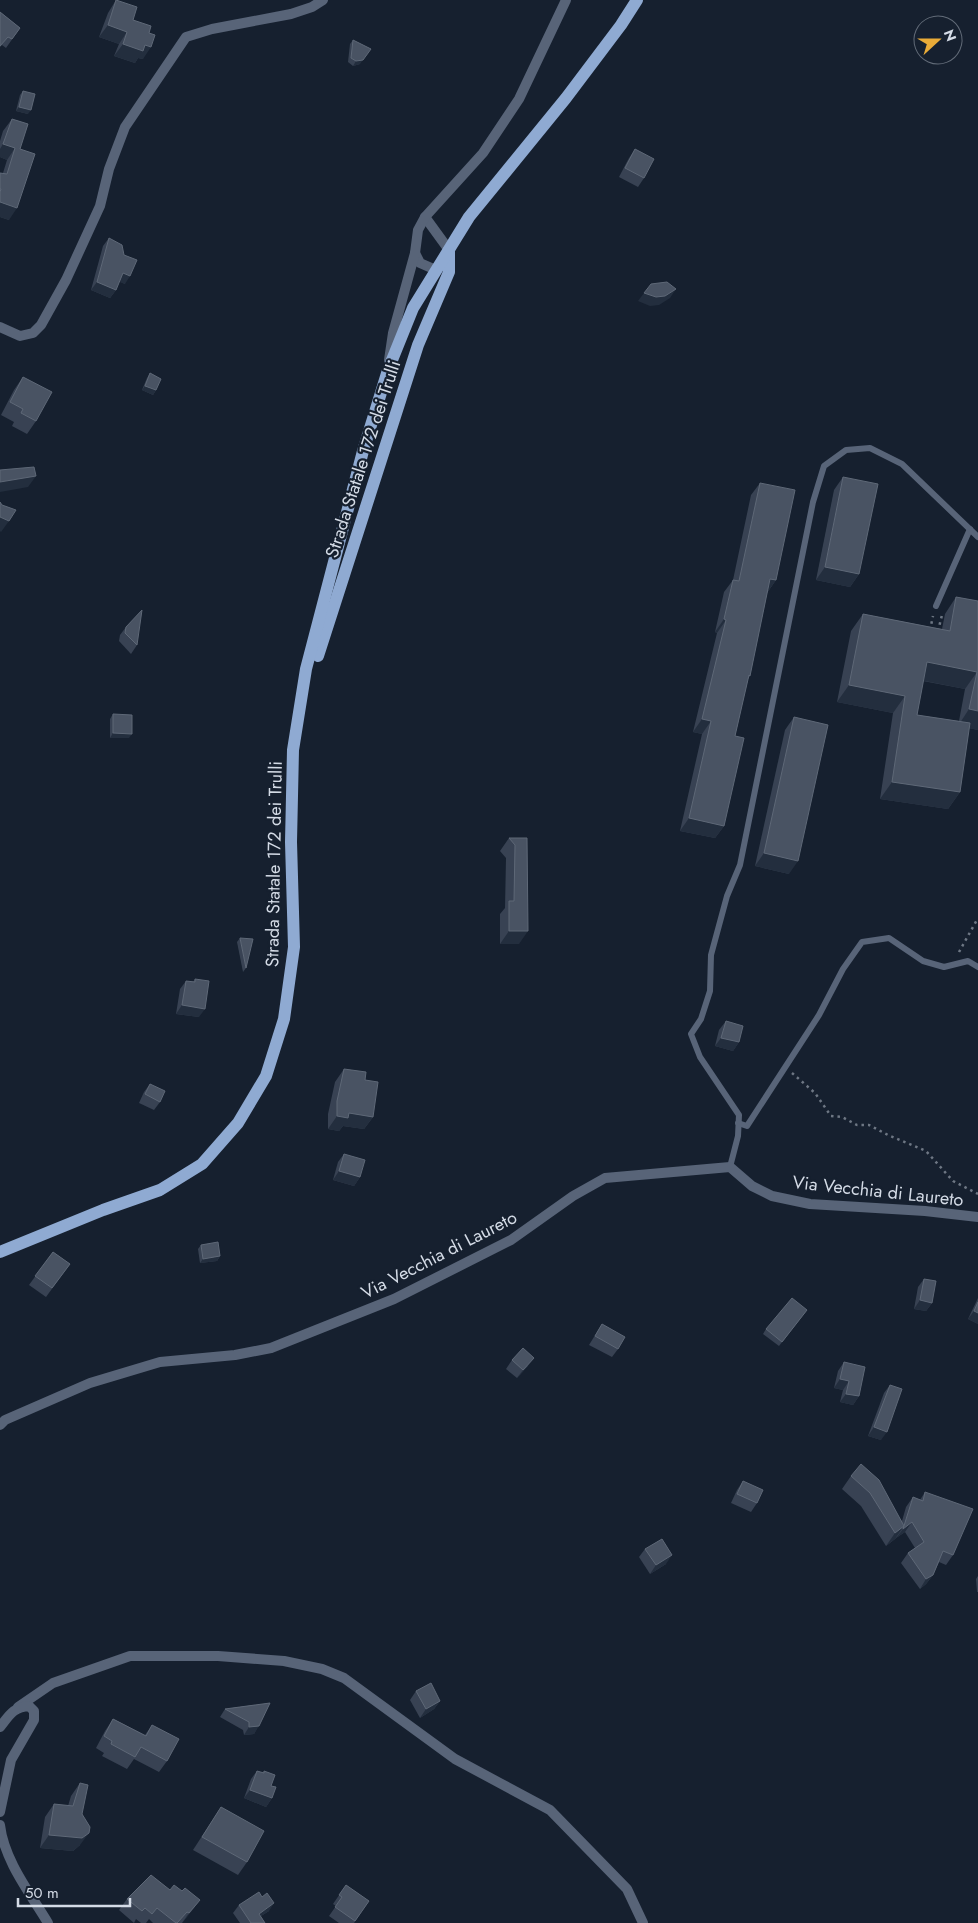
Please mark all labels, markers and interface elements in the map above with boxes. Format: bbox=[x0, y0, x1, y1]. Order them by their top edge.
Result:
north arrow bbox=[913, 15, 963, 65]
text: N bbox=[939, 27, 961, 44]
street label: Strada Statale 172 dei Trulli bbox=[319, 357, 407, 561]
street label: Strada Statale 172 dei Trulli bbox=[259, 761, 289, 967]
street label: Via Vecchia di Laureto bbox=[791, 1169, 965, 1213]
street label: Via Vecchia di Laureto bbox=[357, 1204, 522, 1306]
scale bar bbox=[18, 1876, 130, 1908]
text: 50 m bbox=[25, 1882, 59, 1904]

